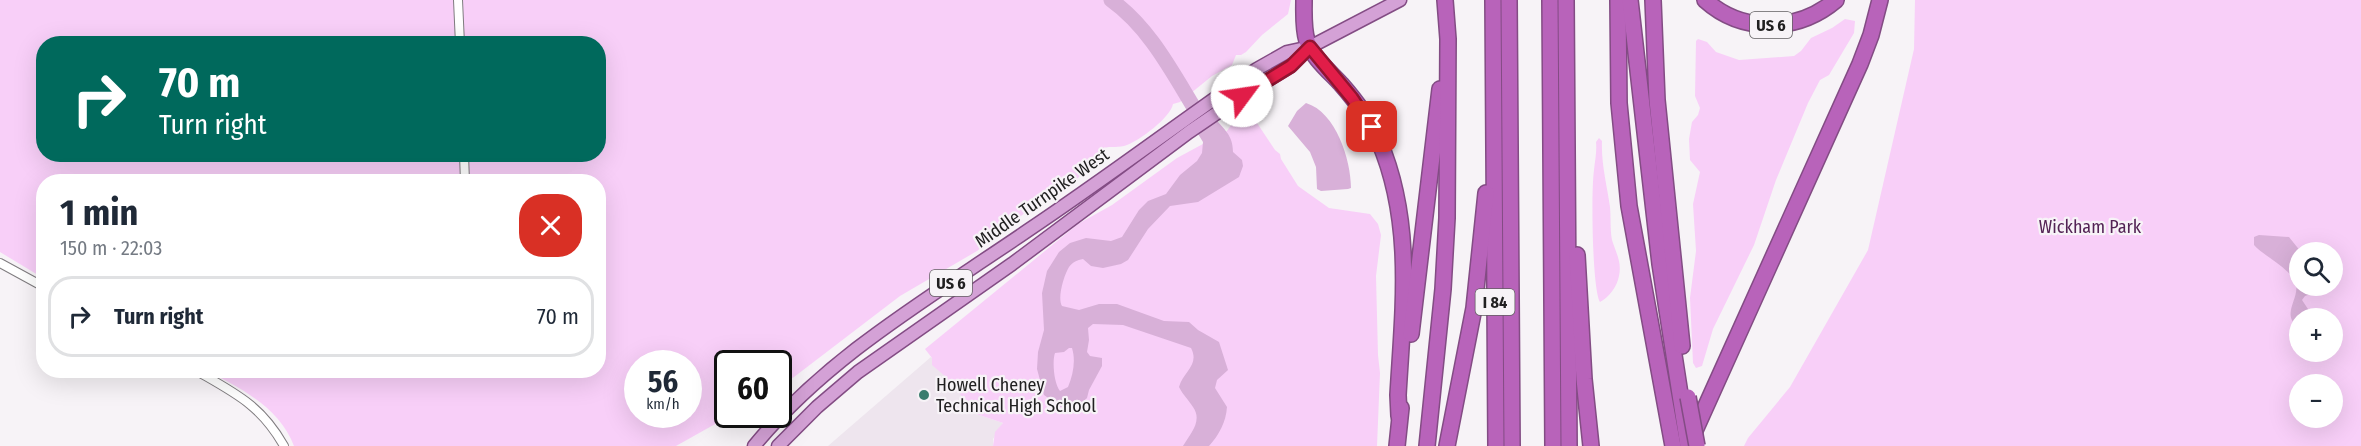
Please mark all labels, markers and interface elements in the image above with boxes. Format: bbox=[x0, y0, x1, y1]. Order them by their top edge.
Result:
road number: US 6 bbox=[1750, 12, 1792, 38]
text: 70 m bbox=[159, 58, 240, 108]
icon: right bbox=[60, 60, 138, 138]
position arrow bbox=[1210, 64, 1274, 128]
pin bbox=[1346, 101, 1397, 152]
text: Turn right bbox=[159, 109, 267, 141]
icon: arrive bbox=[1355, 110, 1388, 143]
street label: Middle Turnpike West bbox=[971, 143, 1113, 252]
text: 1 min bbox=[60, 191, 138, 235]
button: close bbox=[519, 194, 582, 257]
park label: Wickham Park bbox=[2039, 216, 2142, 238]
text: 150 m · 22:03 bbox=[60, 236, 162, 260]
map controls bbox=[2289, 242, 2343, 428]
button: search bbox=[2289, 242, 2343, 296]
road number: US 6 bbox=[930, 270, 972, 296]
road number: I 84 bbox=[1476, 289, 1514, 315]
icon: right bbox=[63, 300, 96, 333]
text: Turn right bbox=[114, 303, 203, 330]
text: 70 m bbox=[537, 303, 579, 330]
button: + bbox=[2289, 308, 2343, 362]
speed limit sign: 60 bbox=[714, 350, 792, 428]
text: 56 bbox=[648, 364, 678, 400]
place label: Howell Cheney Technical High School bbox=[936, 374, 1096, 417]
button: − bbox=[2289, 374, 2343, 428]
marker: Howell Cheney Technical High School bbox=[917, 388, 931, 402]
text: km/h bbox=[646, 395, 680, 413]

